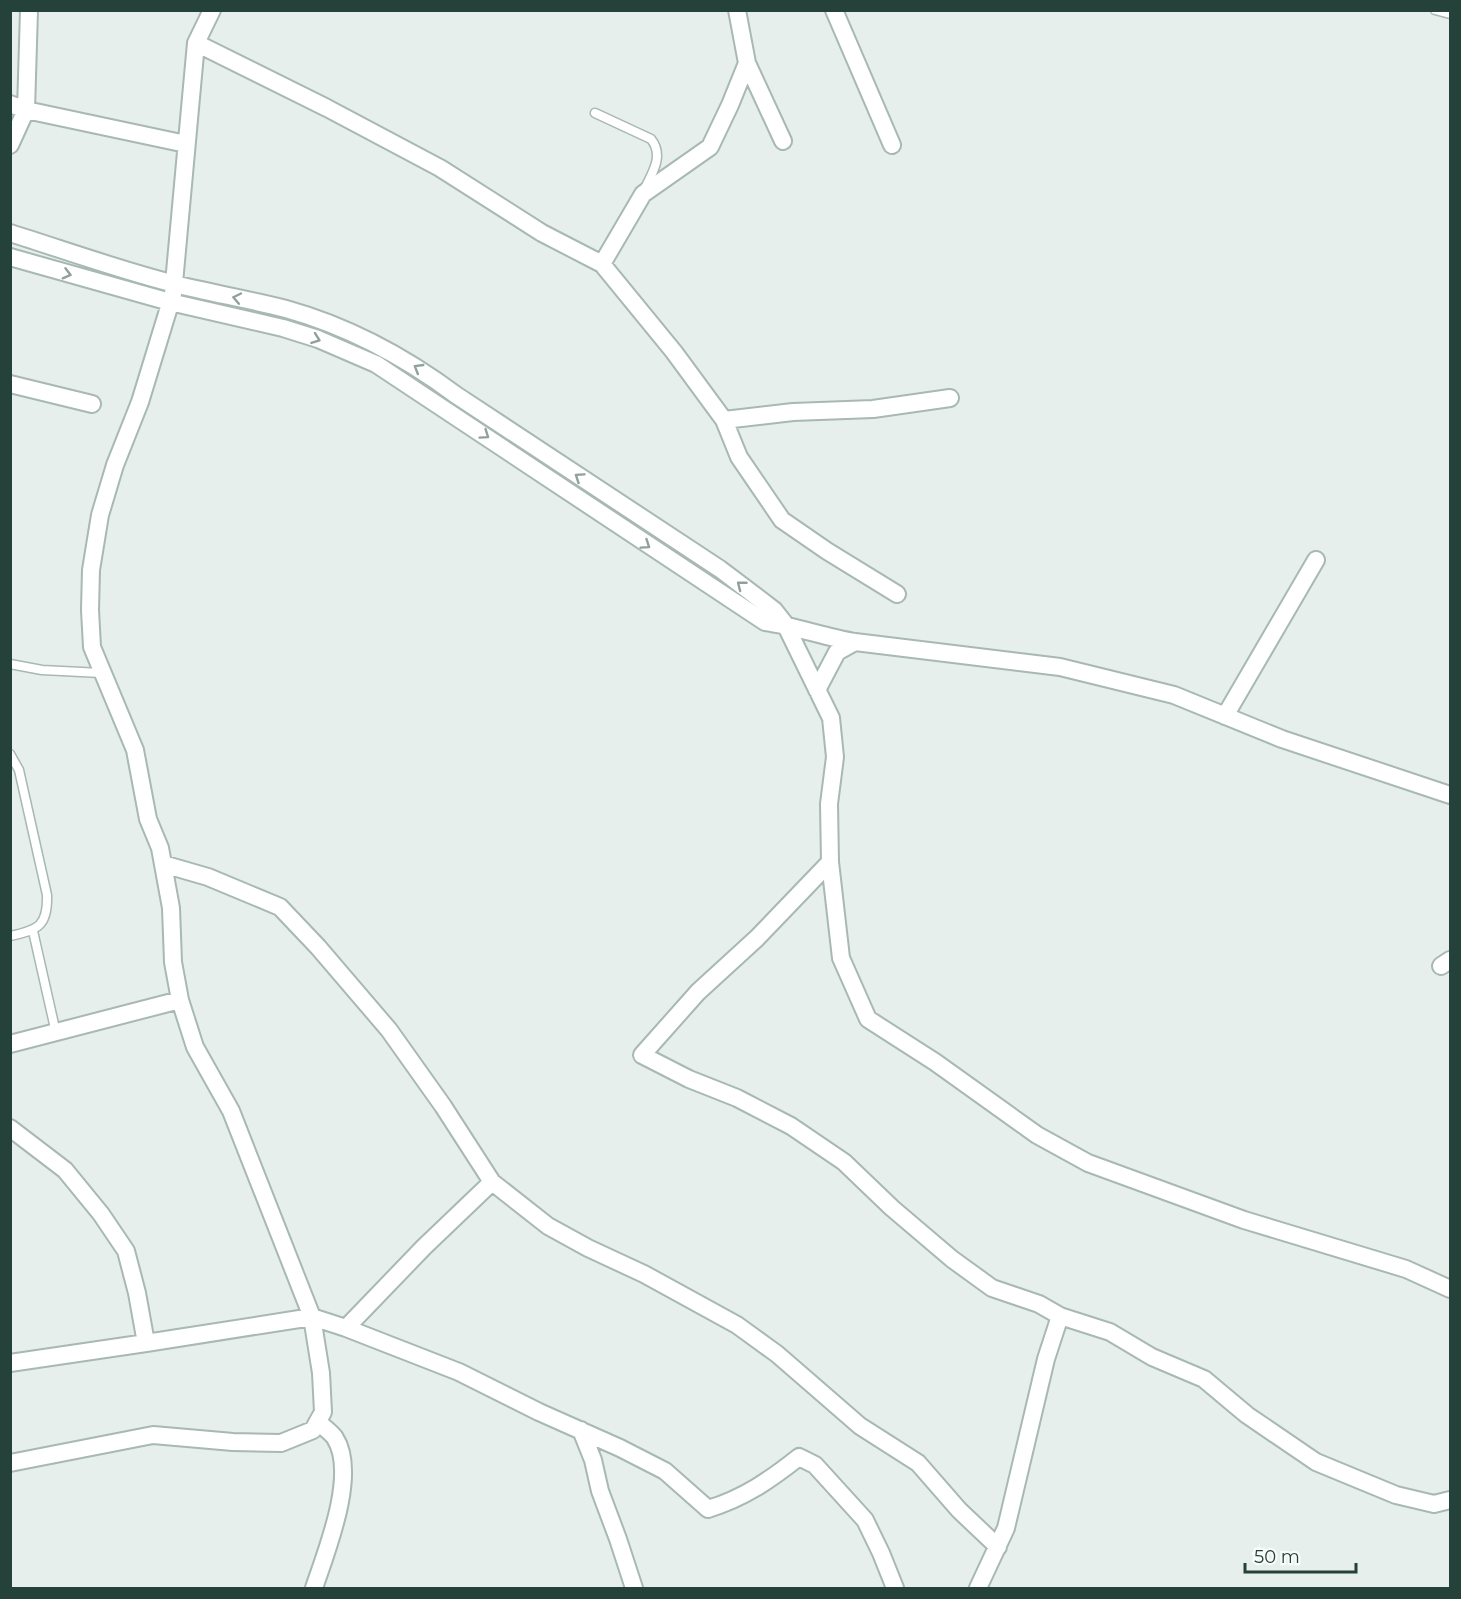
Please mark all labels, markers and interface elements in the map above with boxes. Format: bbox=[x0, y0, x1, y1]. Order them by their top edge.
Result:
one-way arrow bbox=[62, 266, 72, 279]
one-way arrow bbox=[232, 293, 242, 306]
one-way arrow bbox=[310, 331, 321, 344]
one-way arrow bbox=[414, 364, 424, 376]
one-way arrow bbox=[478, 428, 489, 439]
one-way arrow bbox=[575, 473, 586, 484]
one-way arrow bbox=[640, 537, 650, 549]
one-way arrow bbox=[737, 582, 748, 593]
scale bar bbox=[1245, 1536, 1356, 1574]
text: 50 m bbox=[1254, 1546, 1300, 1568]

